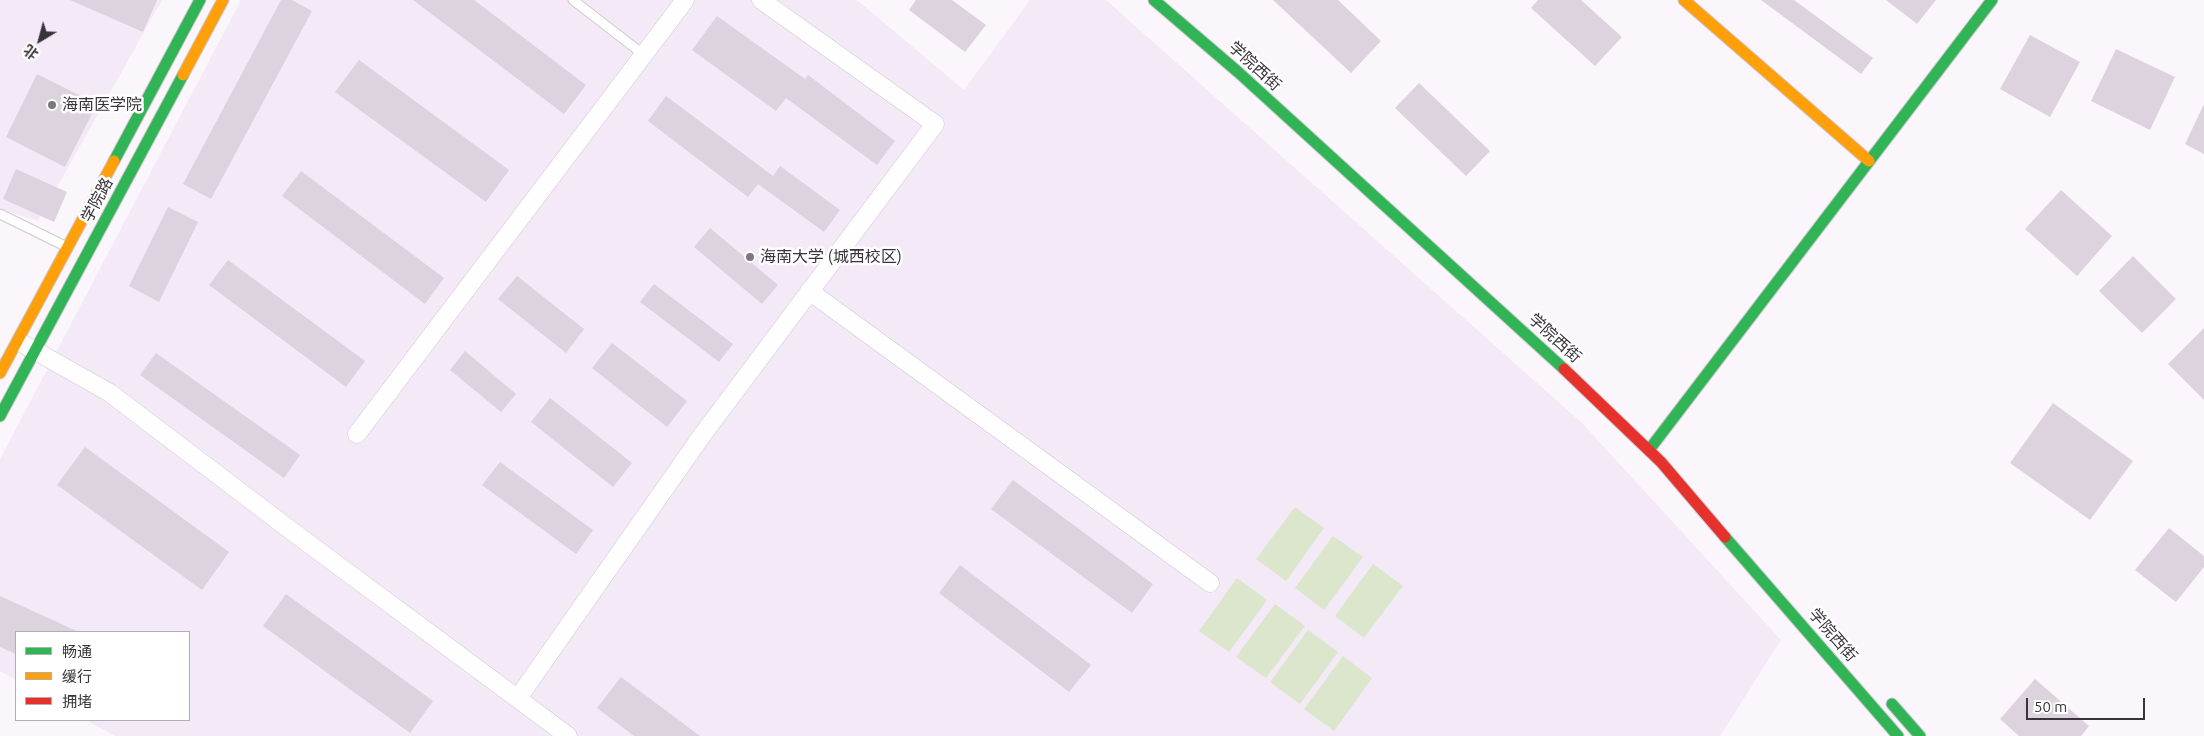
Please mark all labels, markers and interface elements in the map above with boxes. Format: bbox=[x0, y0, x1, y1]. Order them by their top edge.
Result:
north arrow bbox=[15, 15, 65, 65]
street label: 学院西街 bbox=[1225, 37, 1285, 95]
text: 北 bbox=[21, 41, 41, 63]
place label: 海南医学院 bbox=[62, 95, 142, 115]
marker: 海南医学院 bbox=[46, 99, 58, 111]
street label: 学院路 bbox=[77, 174, 117, 226]
place label: 海南大学 (城西校区) bbox=[760, 247, 902, 267]
marker: 海南大学 (城西校区) bbox=[744, 251, 756, 263]
street label: 学院西街 bbox=[1525, 309, 1585, 367]
street label: 学院西街 bbox=[1805, 605, 1861, 665]
legend bbox=[15, 631, 190, 721]
text: 畅通 bbox=[62, 643, 92, 660]
text: 缓行 bbox=[62, 668, 92, 685]
scale bar bbox=[2029, 688, 2148, 720]
text: 拥堵 bbox=[62, 693, 92, 710]
text: 50 m bbox=[2034, 698, 2067, 715]

